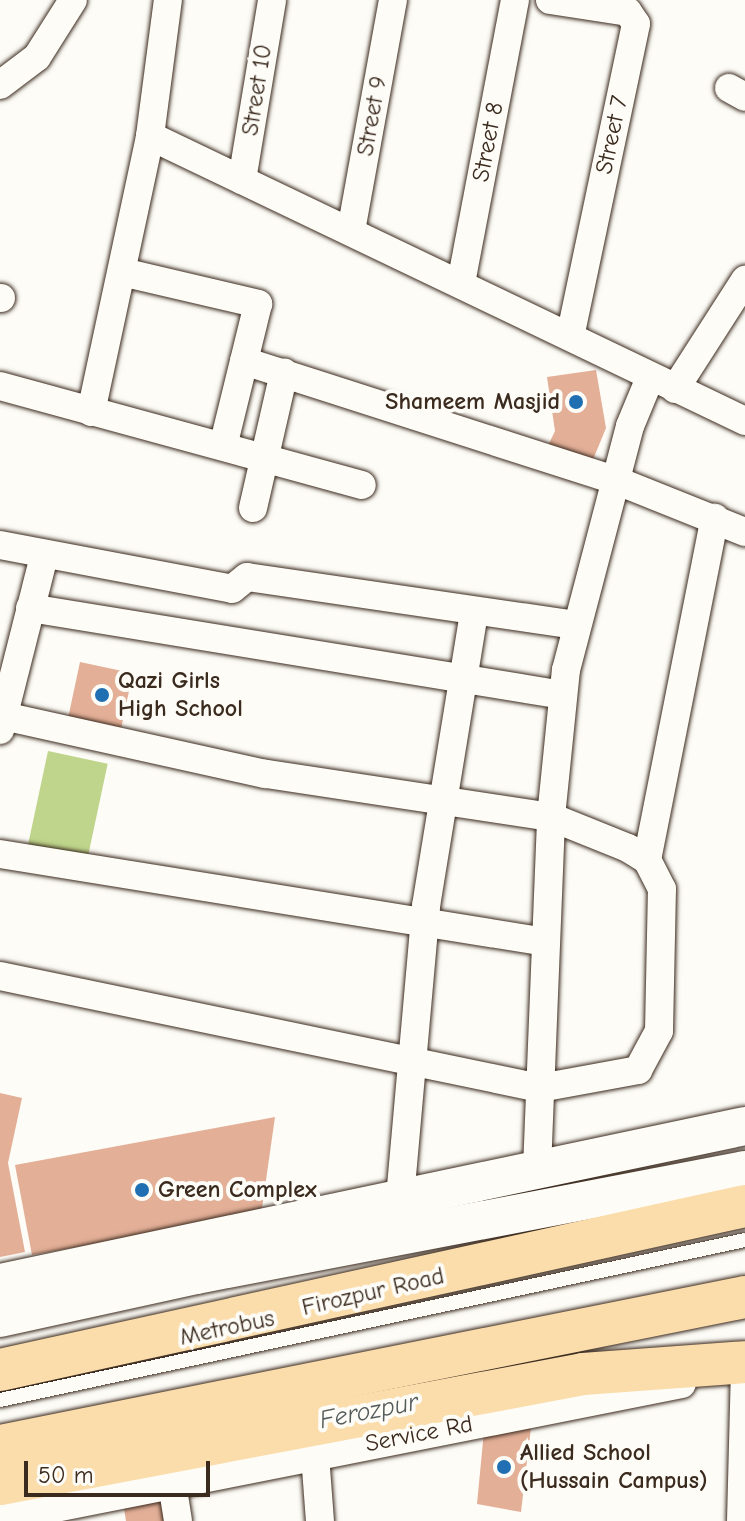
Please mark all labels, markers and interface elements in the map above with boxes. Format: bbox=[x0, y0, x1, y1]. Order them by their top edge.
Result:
street label: Street 10 bbox=[236, 42, 278, 138]
street label: Street 9 bbox=[351, 74, 393, 158]
street label: Street 7 bbox=[590, 93, 634, 177]
street label: Street 8 bbox=[466, 100, 510, 184]
place label: Shameem Masjid bbox=[385, 388, 560, 416]
marker: Shameem Masjid bbox=[567, 393, 585, 411]
place label: Qazi Girls High School bbox=[118, 667, 243, 723]
marker: Qazi Girls High School bbox=[93, 686, 111, 704]
place label: Green Complex bbox=[158, 1176, 317, 1204]
marker: Green Complex bbox=[133, 1181, 151, 1199]
street label: Firozpur Road bbox=[299, 1262, 447, 1322]
street label: Metrobus bbox=[177, 1304, 277, 1352]
water label: Ferozpur bbox=[317, 1387, 421, 1437]
street label: Service Rd bbox=[363, 1410, 475, 1458]
place label: Allied School (Hussain Campus) bbox=[520, 1439, 708, 1495]
scale bar bbox=[28, 1445, 214, 1495]
marker: Allied School (Hussain Campus) bbox=[495, 1458, 513, 1476]
text: 50 m bbox=[38, 1461, 94, 1489]

